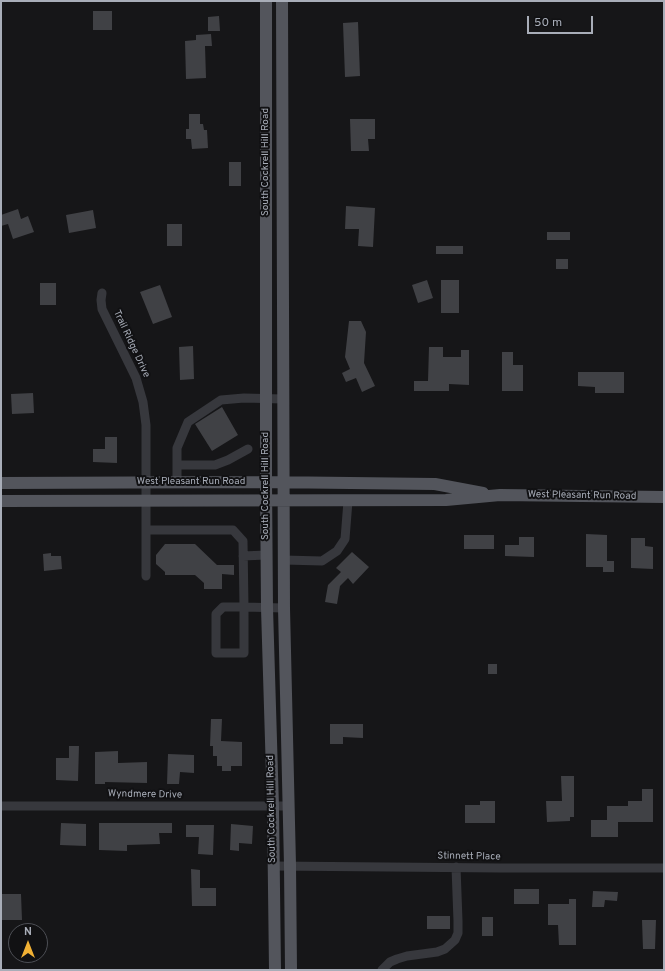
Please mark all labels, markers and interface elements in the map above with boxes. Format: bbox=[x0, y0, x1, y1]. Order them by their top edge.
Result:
scale bar bbox=[529, 8, 595, 34]
text: 50 m bbox=[534, 15, 562, 31]
street label: South Cockrell Hill Road bbox=[260, 108, 272, 216]
street label: Trail Ridge Drive bbox=[110, 308, 152, 380]
street label: South Cockrell Hill Road bbox=[260, 432, 272, 540]
street label: West Pleasant Run Road bbox=[137, 476, 245, 488]
street label: West Pleasant Run Road bbox=[528, 489, 636, 503]
street label: South Cockrell Hill Road bbox=[265, 755, 279, 863]
street label: Wyndmere Drive bbox=[108, 788, 182, 802]
street label: Stinnett Place bbox=[437, 850, 501, 864]
north arrow bbox=[8, 923, 48, 963]
text: N bbox=[24, 925, 32, 939]

